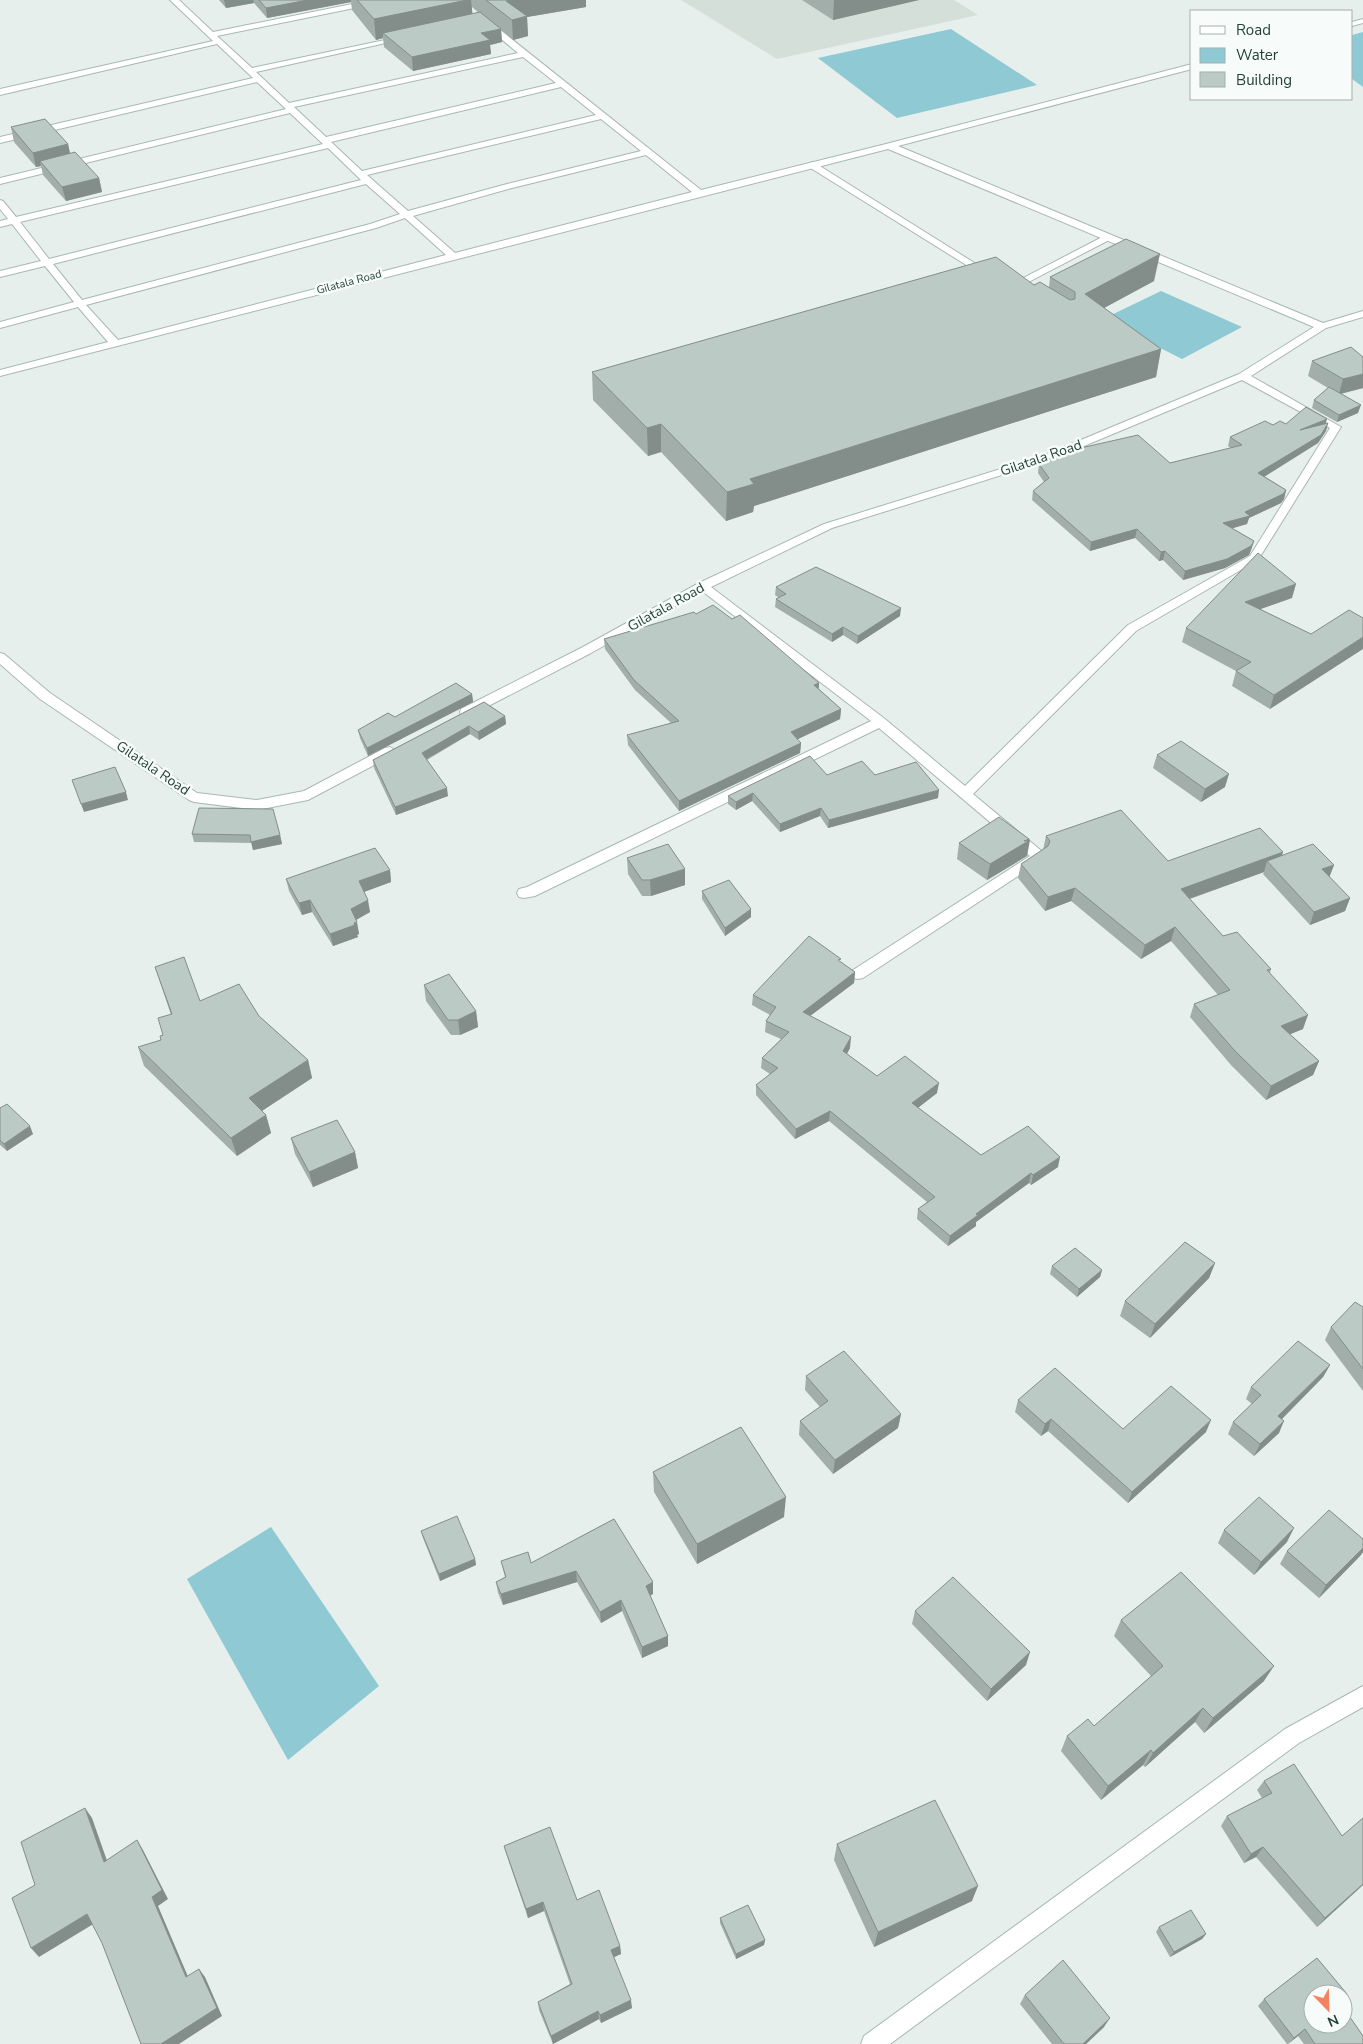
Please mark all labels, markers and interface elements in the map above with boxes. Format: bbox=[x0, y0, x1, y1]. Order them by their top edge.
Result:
legend bbox=[1190, 10, 1353, 100]
text: Road bbox=[1236, 20, 1271, 40]
text: Water bbox=[1236, 45, 1279, 65]
text: Building bbox=[1236, 70, 1292, 90]
street label: Gilatala Road bbox=[315, 266, 383, 298]
street label: Gilatala Road bbox=[998, 435, 1084, 481]
street label: Gilatala Road bbox=[624, 578, 708, 636]
street label: Gilatala Road bbox=[112, 736, 194, 800]
north arrow bbox=[1303, 1984, 1353, 2034]
text: N bbox=[1324, 2010, 1341, 2031]

